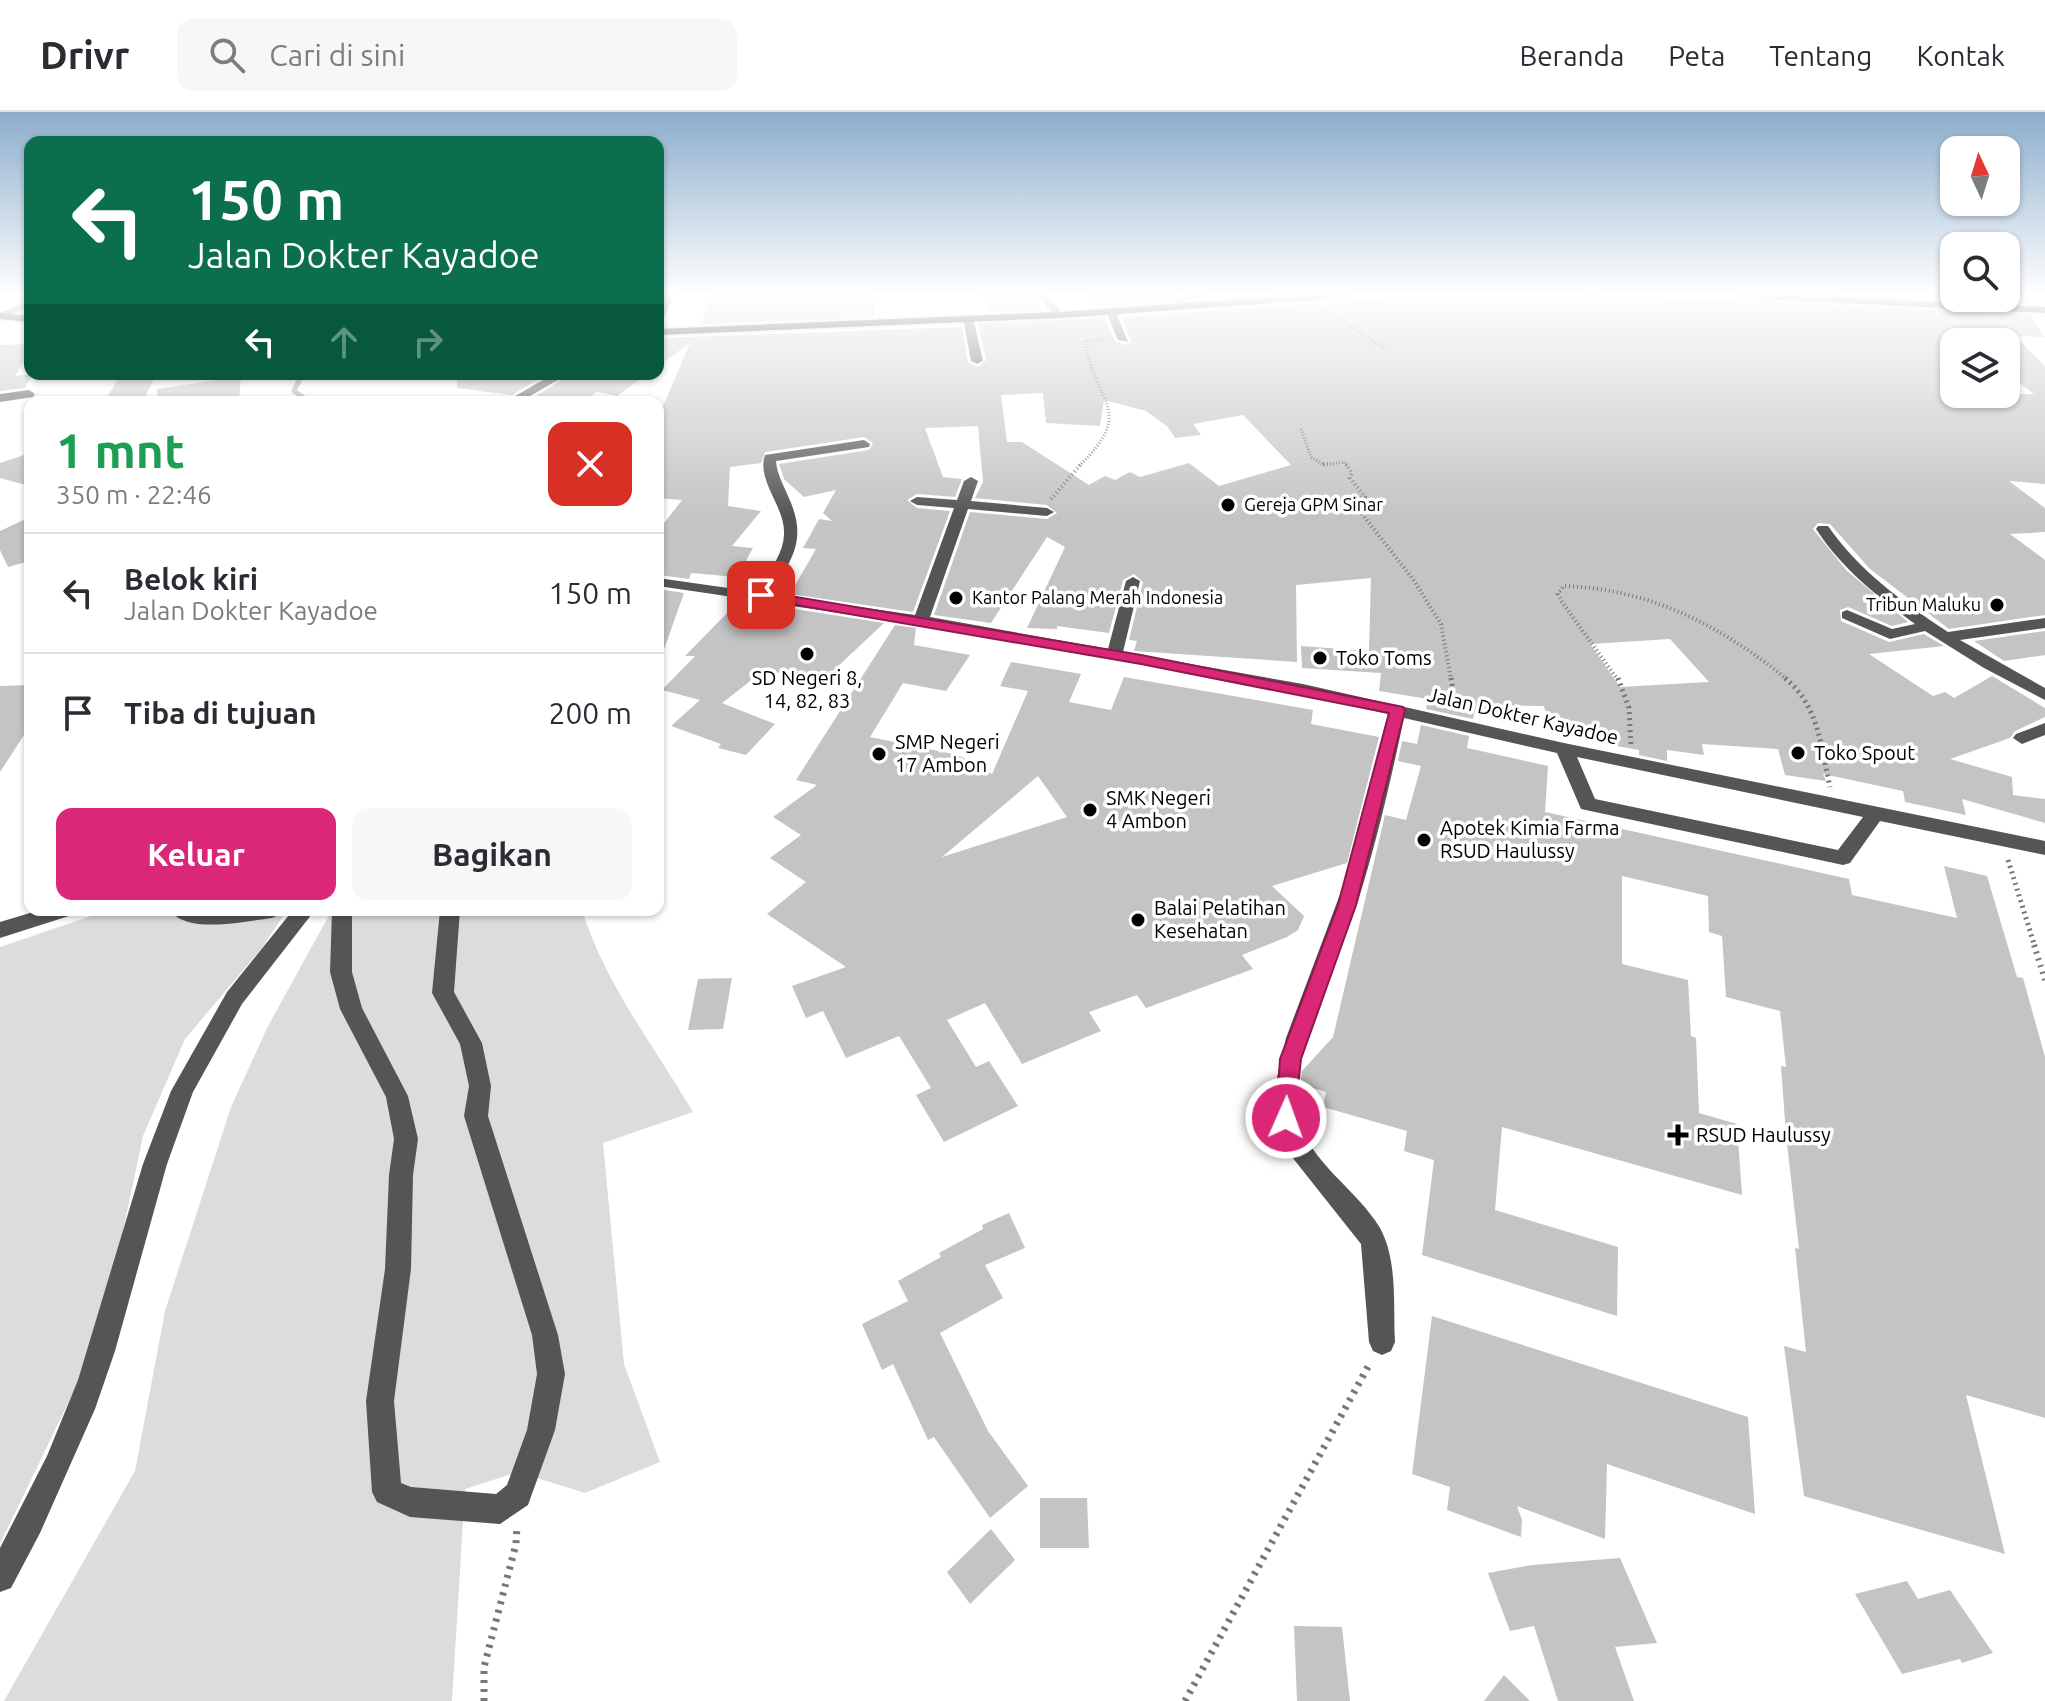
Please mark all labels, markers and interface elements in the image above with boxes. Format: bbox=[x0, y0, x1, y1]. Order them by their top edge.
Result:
search box bbox=[177, 19, 737, 91]
icon: search bbox=[205, 33, 249, 77]
text: Drivr bbox=[40, 34, 129, 76]
text: Cari di sini bbox=[269, 38, 405, 72]
text: Beranda bbox=[1519, 40, 1624, 71]
text: Peta bbox=[1668, 40, 1725, 71]
text: Tentang bbox=[1769, 40, 1872, 71]
text: Kontak bbox=[1916, 40, 2005, 71]
north arrow bbox=[1940, 136, 2020, 216]
map controls bbox=[1940, 136, 2020, 408]
icon: left bbox=[56, 168, 160, 272]
text: 150 m bbox=[188, 168, 344, 231]
button: search bbox=[1940, 232, 2020, 312]
text: Jalan Dokter Kayadoe bbox=[188, 234, 540, 275]
icon: left bbox=[238, 320, 282, 364]
icon: ahead bbox=[322, 320, 366, 364]
icon: right bbox=[406, 320, 450, 364]
button: layers bbox=[1940, 328, 2020, 408]
button: close bbox=[548, 422, 632, 506]
text: 1 mnt bbox=[56, 423, 185, 477]
text: 350 m · 22:46 bbox=[56, 480, 212, 509]
place label: Gereja GPM Sinar bbox=[1244, 494, 1383, 514]
marker: Gereja GPM Sinar bbox=[1219, 496, 1237, 514]
pin bbox=[727, 561, 795, 629]
text: Belok kiri bbox=[124, 562, 258, 596]
icon: left bbox=[56, 571, 100, 615]
icon: arrive bbox=[739, 573, 783, 617]
text: 150 m bbox=[548, 576, 632, 610]
place label: Kantor Palang Merah Indonesia bbox=[972, 587, 1223, 607]
marker: Kantor Palang Merah Indonesia bbox=[947, 589, 965, 607]
place label: Tribun Maluku bbox=[1866, 594, 1981, 614]
text: Jalan Dokter Kayadoe bbox=[124, 596, 378, 625]
marker: Tribun Maluku bbox=[1988, 596, 2006, 614]
marker: SD Negeri 8, 14, 82, 83 bbox=[798, 645, 816, 663]
place label: Toko Toms bbox=[1336, 646, 1432, 669]
marker: Toko Toms bbox=[1311, 649, 1329, 667]
place label: SD Negeri 8, 14, 82, 83 bbox=[752, 666, 862, 712]
street label: Jalan Dokter Kayadoe bbox=[1425, 682, 1621, 749]
icon: arrive bbox=[56, 691, 100, 735]
text: Tiba di tujuan bbox=[124, 696, 317, 730]
text: 200 m bbox=[548, 696, 632, 730]
place label: SMP Negeri 17 Ambon bbox=[895, 730, 1000, 776]
place label: Toko Spout bbox=[1814, 741, 1915, 764]
marker: Toko Spout bbox=[1789, 744, 1807, 762]
marker: SMP Negeri 17 Ambon bbox=[870, 745, 888, 763]
place label: SMK Negeri 4 Ambon bbox=[1106, 786, 1211, 832]
marker: SMK Negeri 4 Ambon bbox=[1081, 801, 1099, 819]
button: Keluar bbox=[56, 808, 336, 900]
button: Bagikan bbox=[352, 808, 632, 900]
place label: Apotek Kimia Farma RSUD Haulussy bbox=[1440, 816, 1620, 862]
marker: Apotek Kimia Farma RSUD Haulussy bbox=[1415, 831, 1433, 849]
place label: Balai Pelatihan Kesehatan bbox=[1154, 896, 1286, 942]
marker: Balai Pelatihan Kesehatan bbox=[1129, 911, 1147, 929]
position arrow bbox=[1244, 1076, 1328, 1160]
place label: RSUD Haulussy bbox=[1696, 1123, 1831, 1146]
marker: RSUD Haulussy bbox=[1667, 1124, 1689, 1146]

